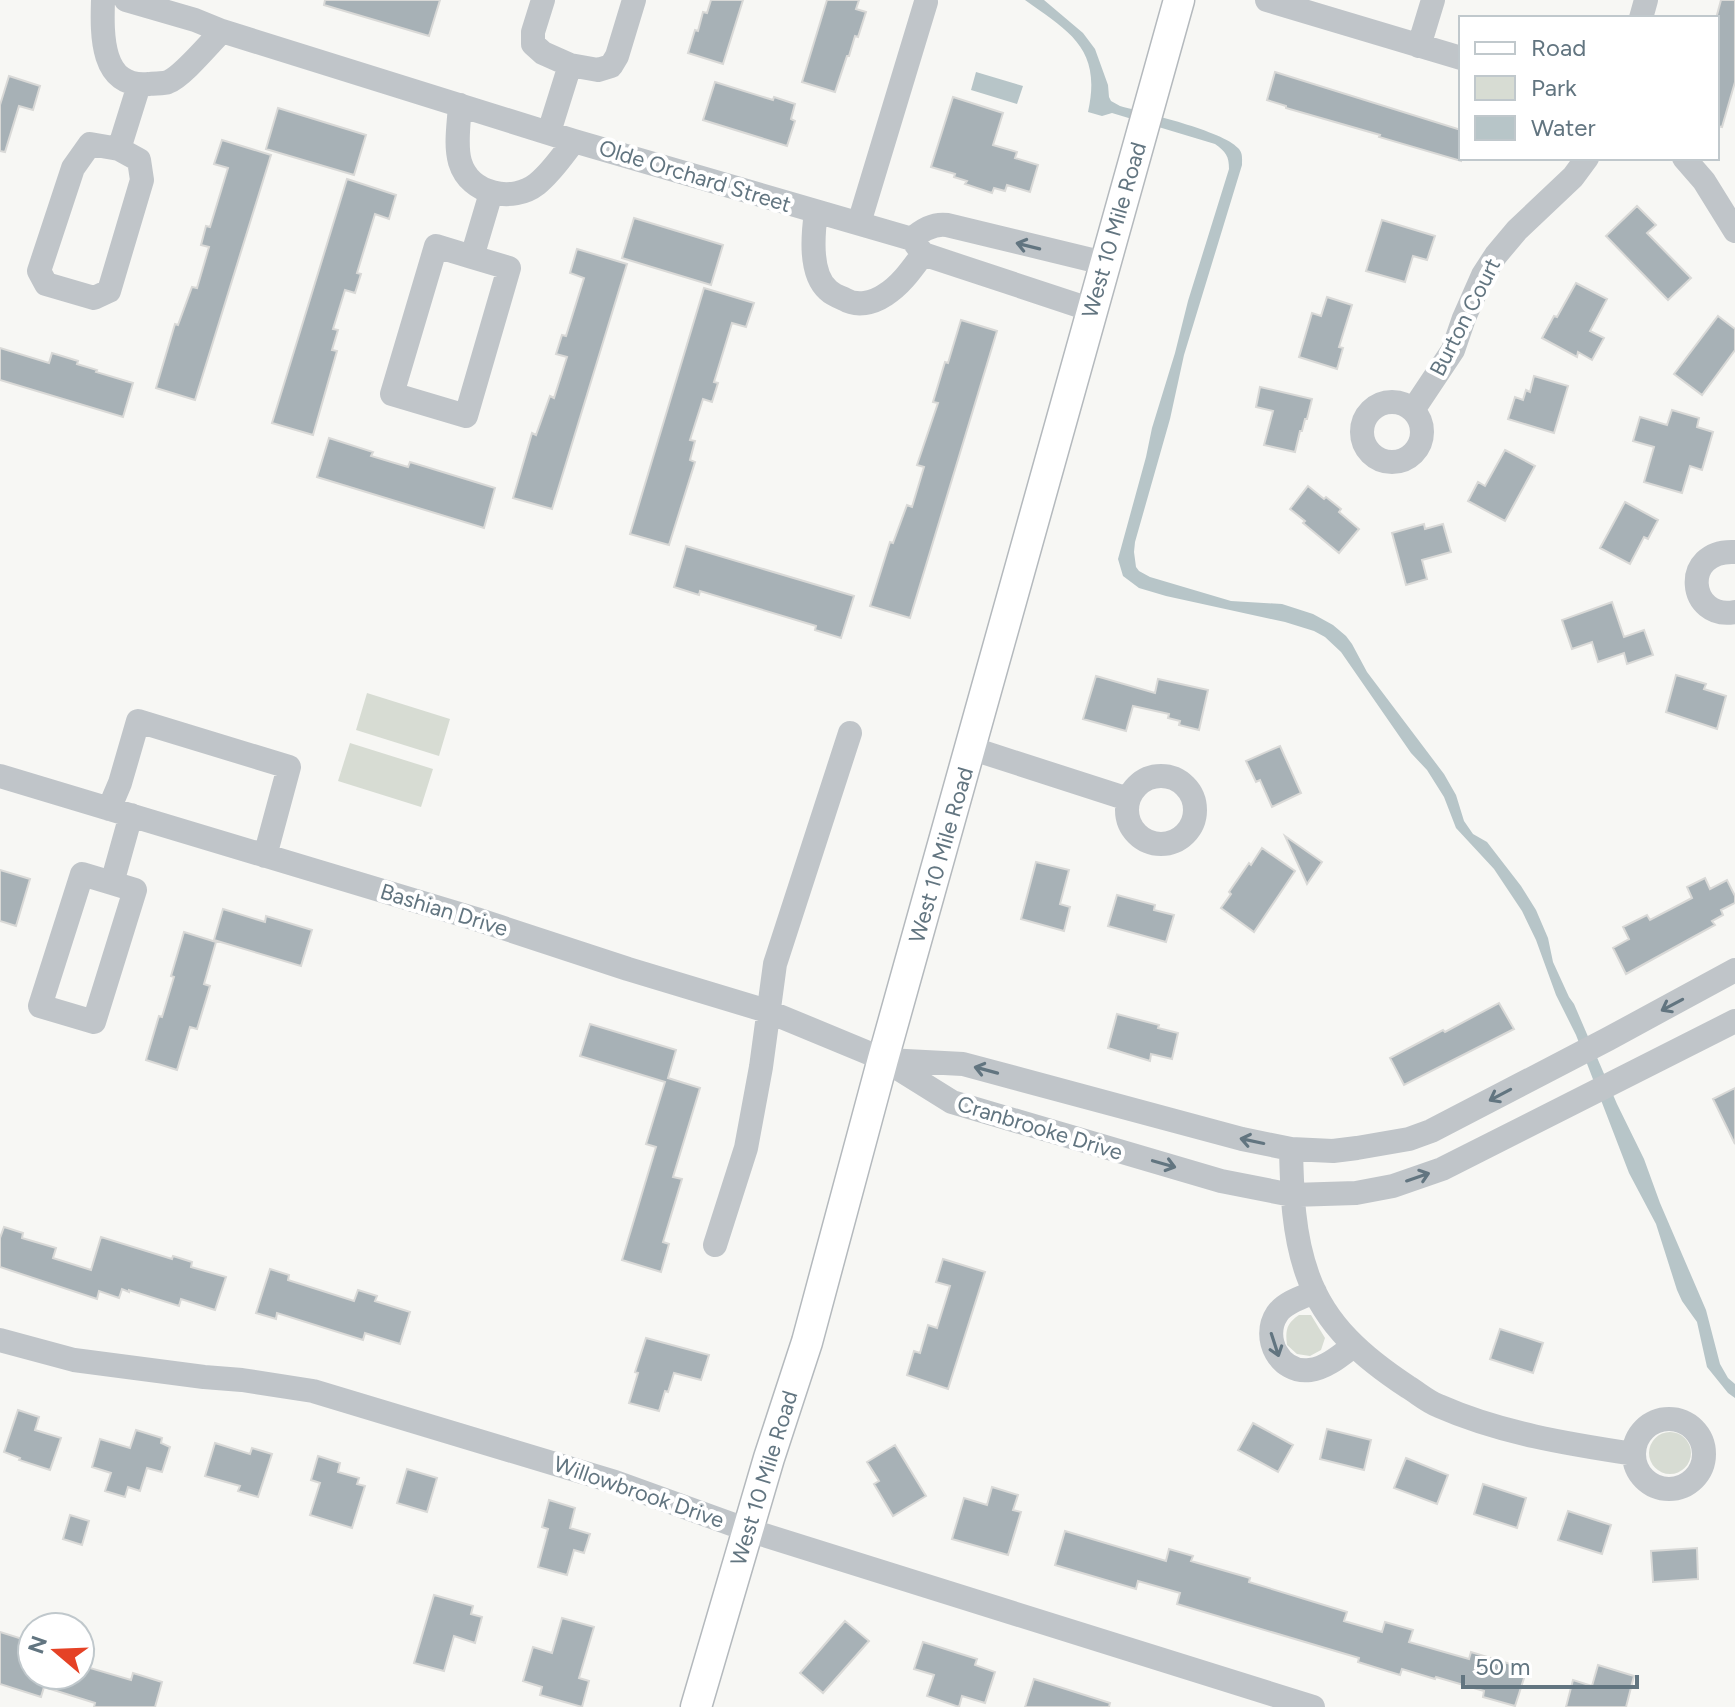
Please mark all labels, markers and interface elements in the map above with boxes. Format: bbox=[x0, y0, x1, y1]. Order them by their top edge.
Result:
legend bbox=[1459, 16, 1719, 160]
text: Road bbox=[1531, 33, 1586, 62]
text: Park bbox=[1531, 73, 1577, 102]
text: Water bbox=[1531, 113, 1596, 142]
street label: Olde Orchard Street bbox=[596, 134, 794, 218]
street label: West 10 Mile Road bbox=[1076, 139, 1152, 321]
one-way arrow bbox=[1016, 237, 1042, 252]
street label: Burton Court bbox=[1424, 254, 1506, 380]
street label: West 10 Mile Road bbox=[903, 764, 979, 946]
street label: Bashian Drive bbox=[377, 878, 511, 942]
one-way arrow bbox=[1660, 997, 1684, 1013]
one-way arrow bbox=[973, 1062, 999, 1077]
one-way arrow bbox=[1489, 1088, 1512, 1104]
street label: Cranbrooke Drive bbox=[954, 1090, 1126, 1166]
one-way arrow bbox=[1240, 1133, 1265, 1148]
one-way arrow bbox=[1150, 1157, 1176, 1172]
one-way arrow bbox=[1405, 1169, 1430, 1184]
one-way arrow bbox=[1269, 1332, 1284, 1357]
street label: West 10 Mile Road bbox=[725, 1387, 803, 1569]
street label: Willowbrook Drive bbox=[550, 1450, 728, 1534]
north arrow bbox=[16, 1611, 96, 1691]
text: N bbox=[22, 1632, 53, 1657]
scale bar bbox=[1463, 1639, 1637, 1689]
text: 50 m bbox=[1475, 1652, 1531, 1681]

